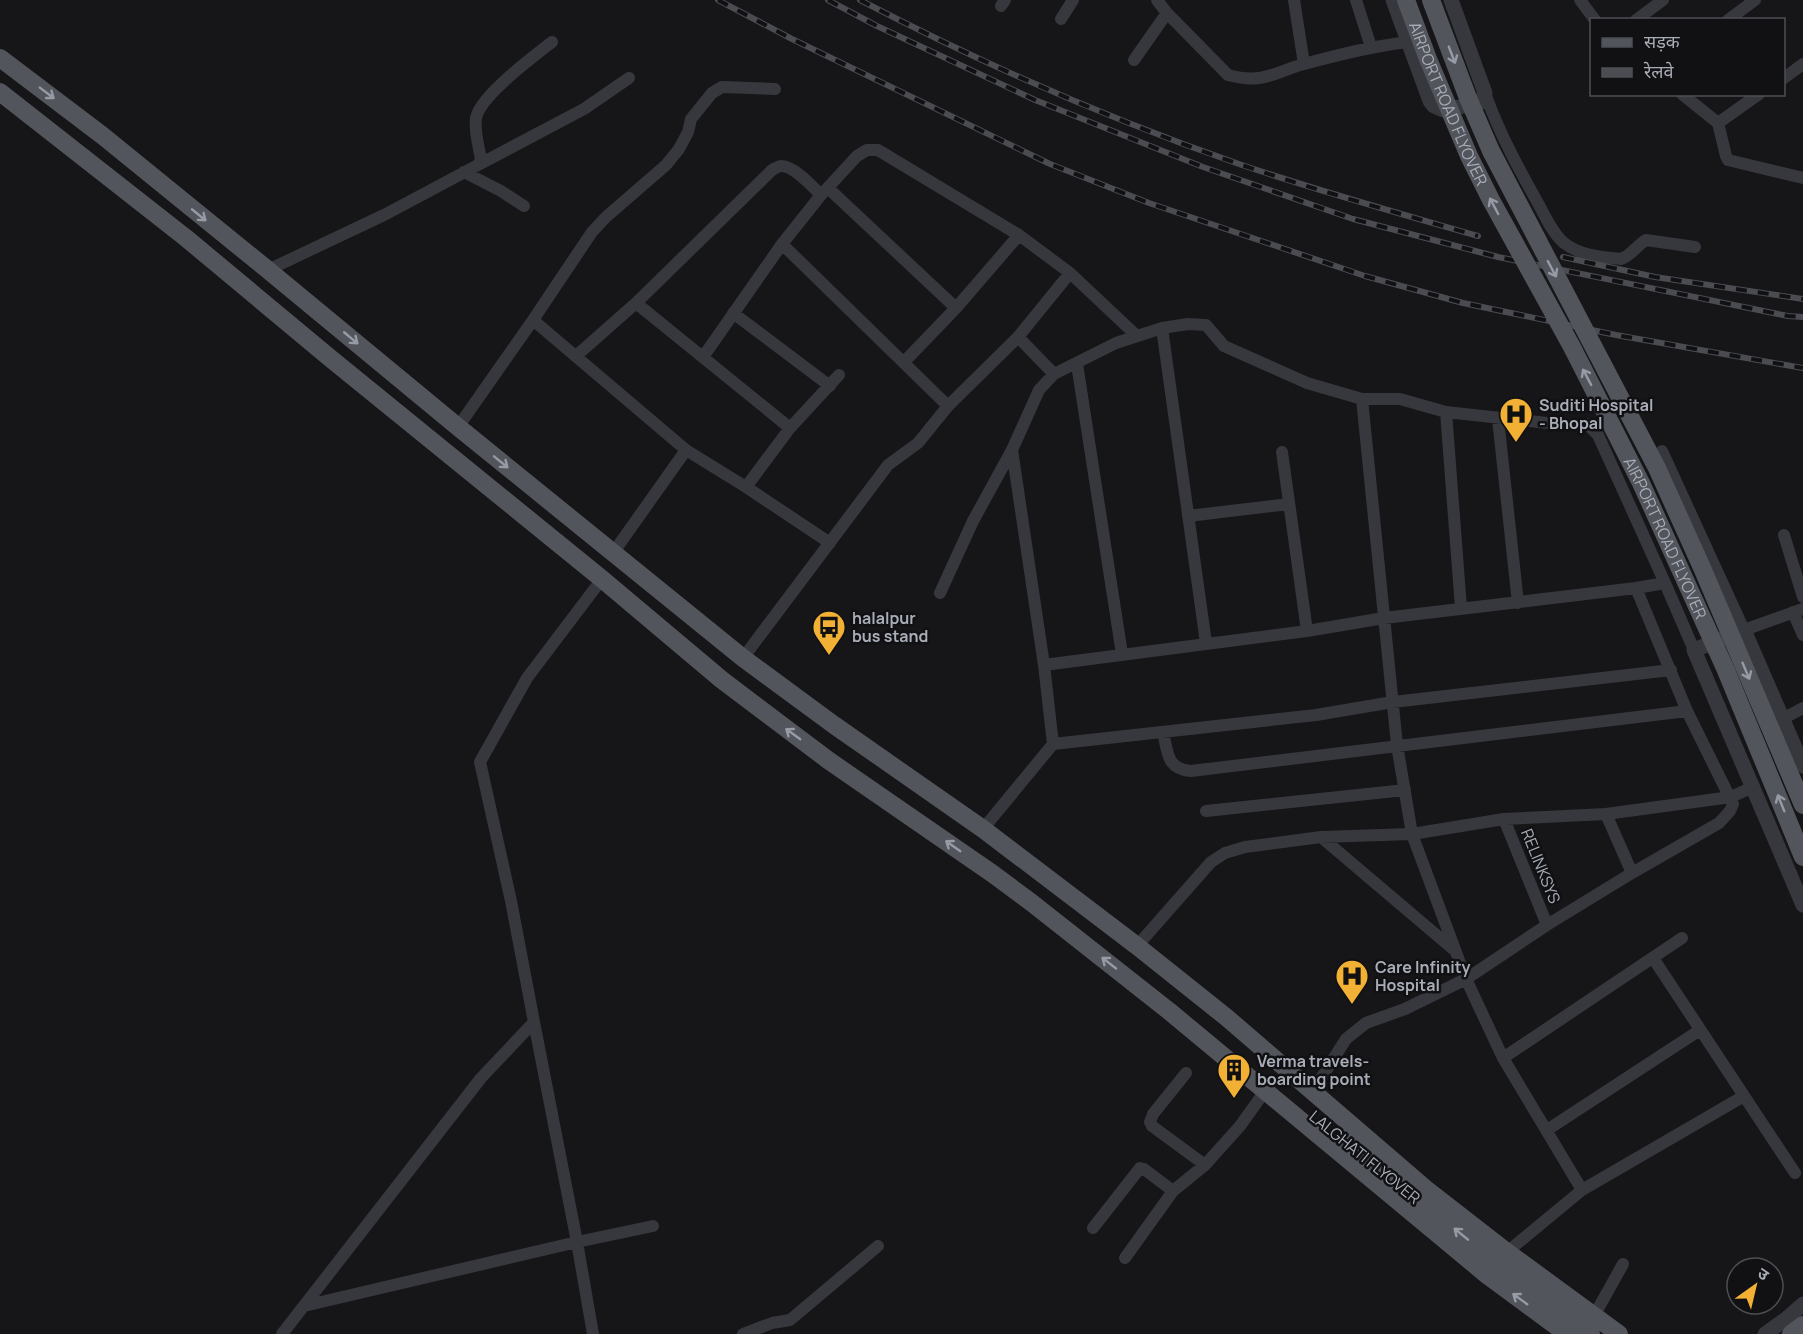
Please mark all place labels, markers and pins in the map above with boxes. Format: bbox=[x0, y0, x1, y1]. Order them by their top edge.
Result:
place label: Suditi Hospital - Bhopal bbox=[1539, 394, 1653, 434]
hospital icon: Suditi Hospital - Bhopal bbox=[1498, 396, 1534, 443]
place label: halalpur bus stand bbox=[852, 607, 928, 647]
bus stop icon: halalpur bus stand bbox=[811, 609, 847, 656]
place label: Care Infinity Hospital bbox=[1375, 956, 1471, 996]
hospital icon: Care Infinity Hospital bbox=[1334, 958, 1370, 1005]
place label: Verma travels- boarding point bbox=[1257, 1050, 1371, 1090]
building icon: Verma travels- boarding point bbox=[1216, 1052, 1252, 1099]

